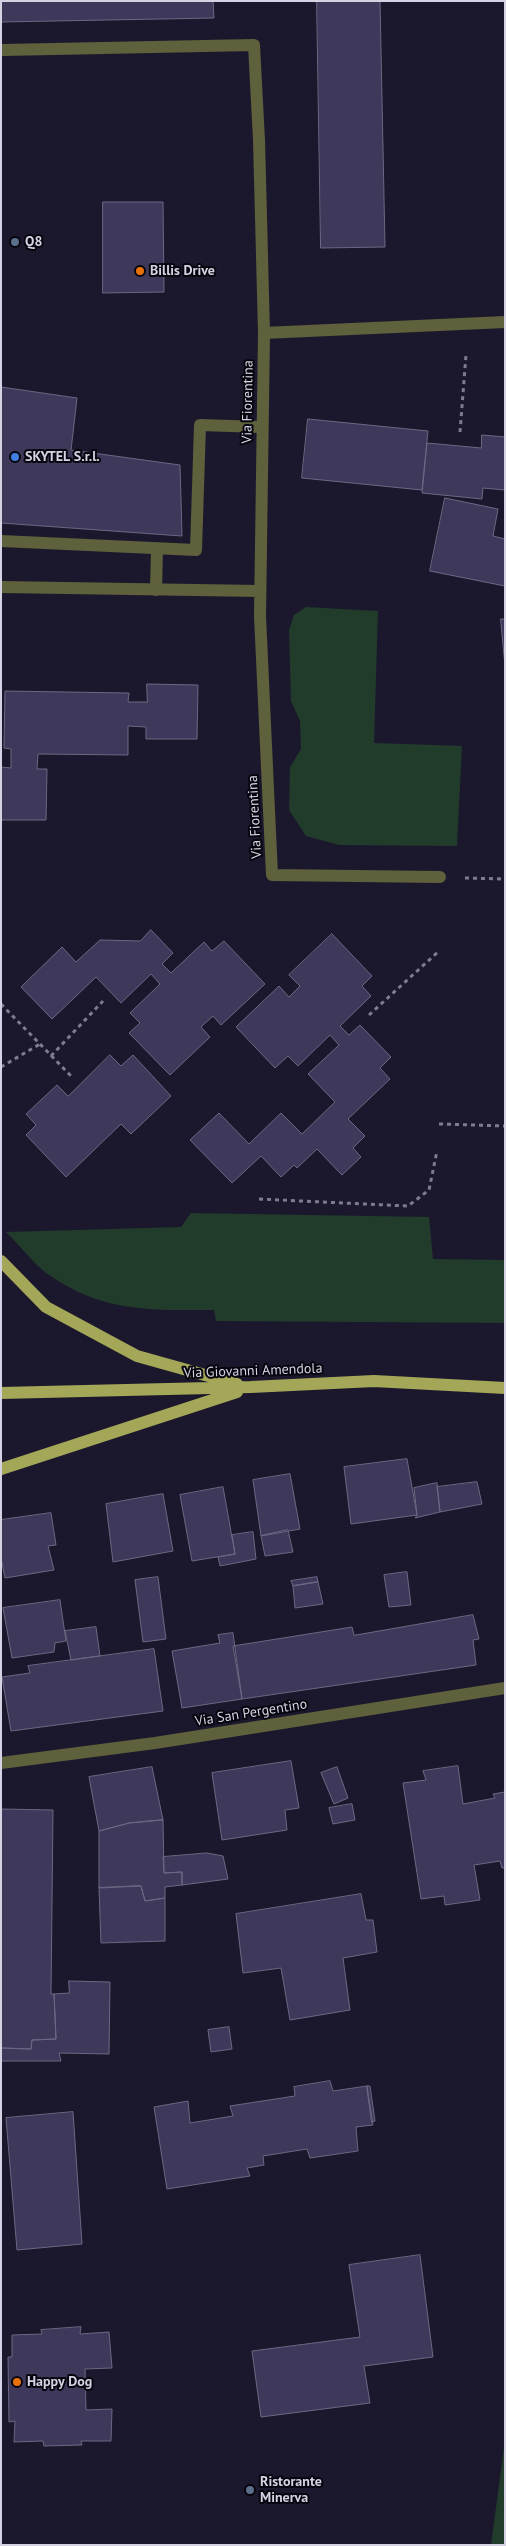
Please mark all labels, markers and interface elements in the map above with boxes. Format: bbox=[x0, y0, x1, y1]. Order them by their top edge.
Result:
place label: Q8 bbox=[25, 234, 42, 250]
marker: Q8 bbox=[9, 236, 21, 248]
place label: Billis Drive bbox=[150, 263, 215, 279]
marker: Billis Drive bbox=[134, 265, 146, 277]
street label: Via Fiorentina bbox=[239, 360, 257, 444]
place label: SKYTEL S.r.l. bbox=[25, 449, 100, 465]
marker: SKYTEL S.r.l. bbox=[9, 451, 21, 463]
street label: Via Fiorentina bbox=[244, 775, 266, 859]
street label: Via Giovanni Amendola bbox=[183, 1360, 323, 1382]
street label: Via San Pergentino bbox=[194, 1696, 308, 1730]
place label: Happy Dog bbox=[27, 2374, 92, 2390]
marker: Happy Dog bbox=[11, 2376, 23, 2388]
place label: Ristorante Minerva bbox=[260, 2474, 322, 2506]
marker: Ristorante Minerva bbox=[244, 2484, 256, 2496]

